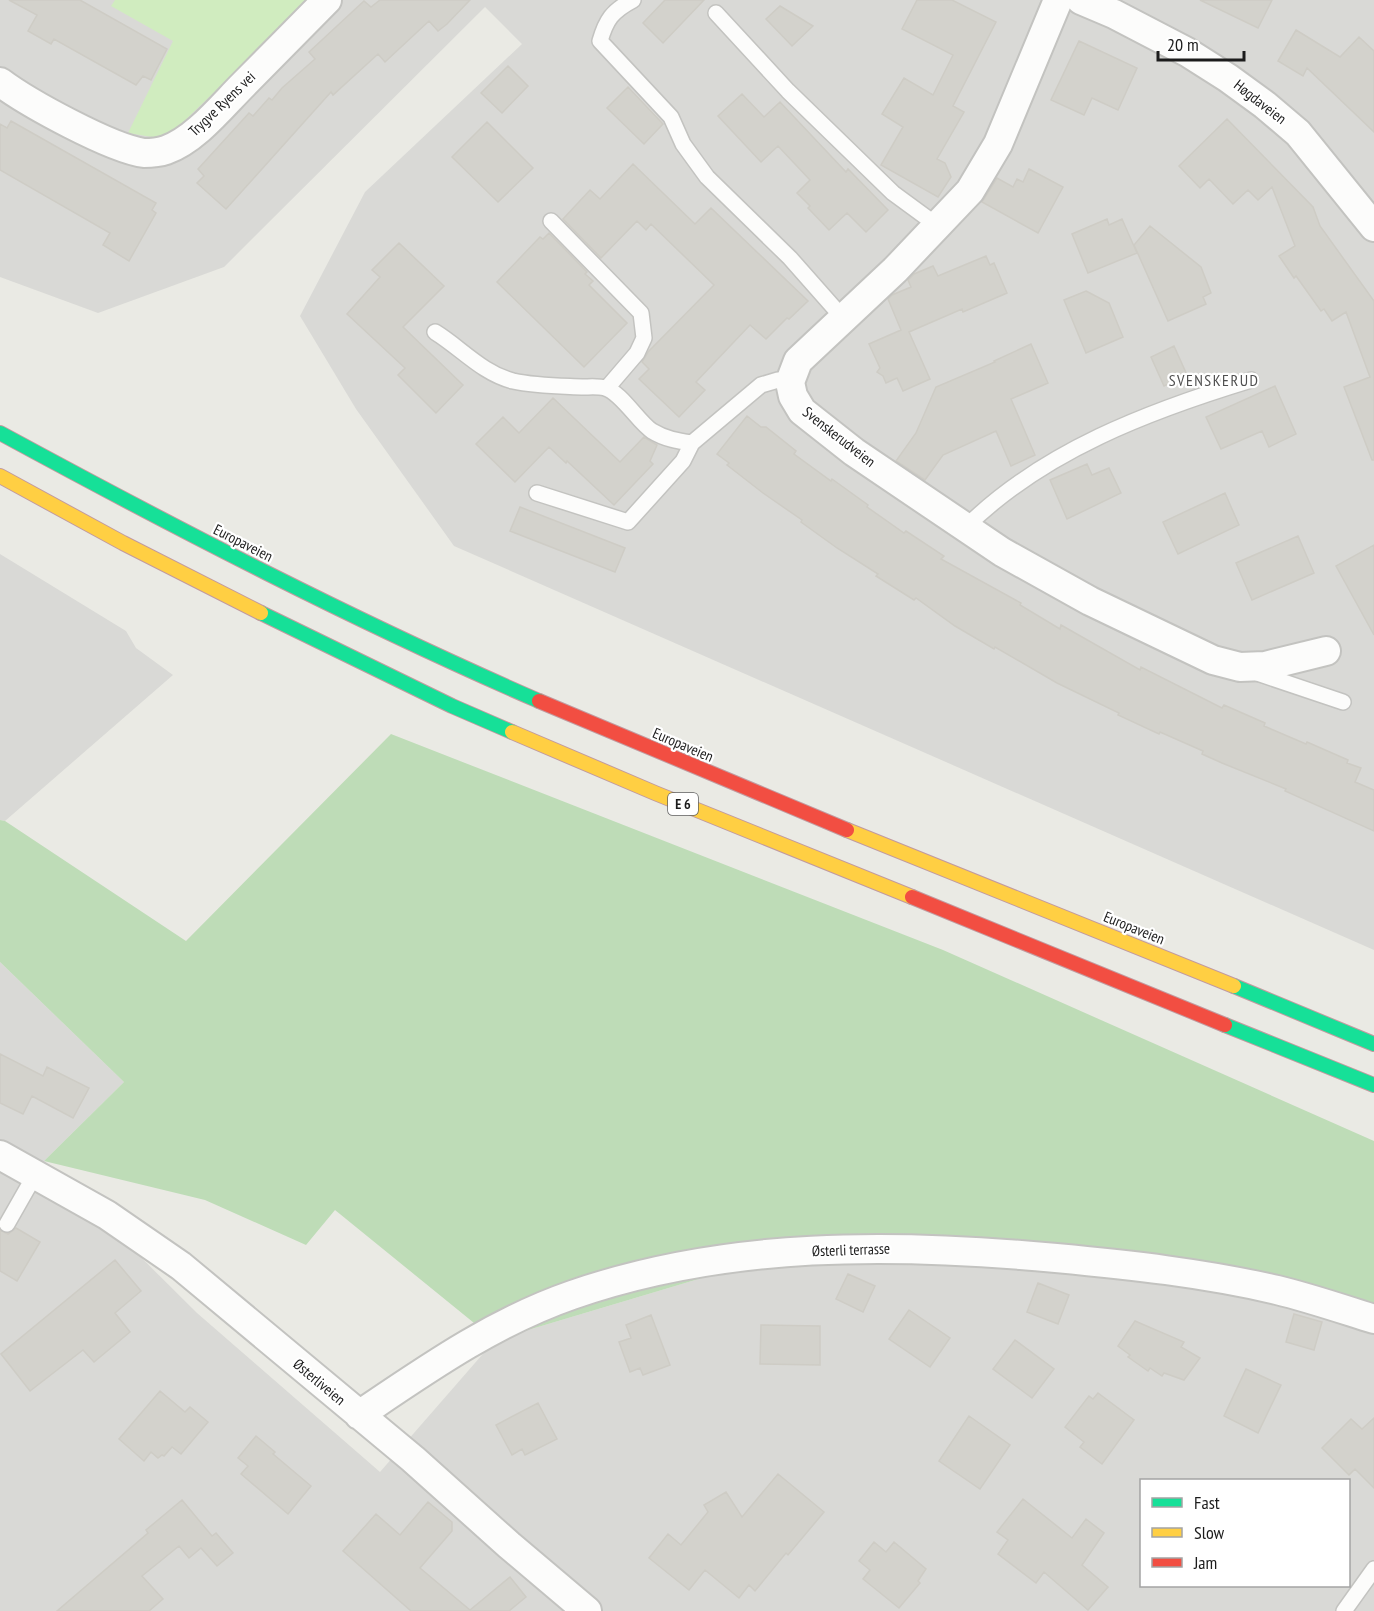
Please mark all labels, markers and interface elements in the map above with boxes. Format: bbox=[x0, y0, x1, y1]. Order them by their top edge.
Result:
scale bar bbox=[1158, 24, 1244, 62]
text: 20 m bbox=[1167, 33, 1199, 56]
street label: Trygve Ryens vei bbox=[184, 67, 259, 140]
street label: Høgdaveien bbox=[1230, 75, 1290, 128]
district label: SVENSKERUD bbox=[1169, 370, 1259, 390]
street label: Svenskerudveien bbox=[799, 402, 879, 471]
street label: Europaveien bbox=[210, 520, 276, 566]
street label: Europaveien bbox=[650, 723, 716, 766]
road number: E 6 bbox=[668, 793, 698, 815]
street label: Europaveien bbox=[1101, 907, 1167, 948]
street label: Østerli terrasse bbox=[812, 1239, 890, 1260]
street label: Østerliveien bbox=[289, 1354, 349, 1409]
legend bbox=[1140, 1479, 1350, 1587]
text: Fast bbox=[1194, 1491, 1220, 1514]
text: Slow bbox=[1194, 1521, 1225, 1544]
text: Jam bbox=[1193, 1551, 1217, 1574]

